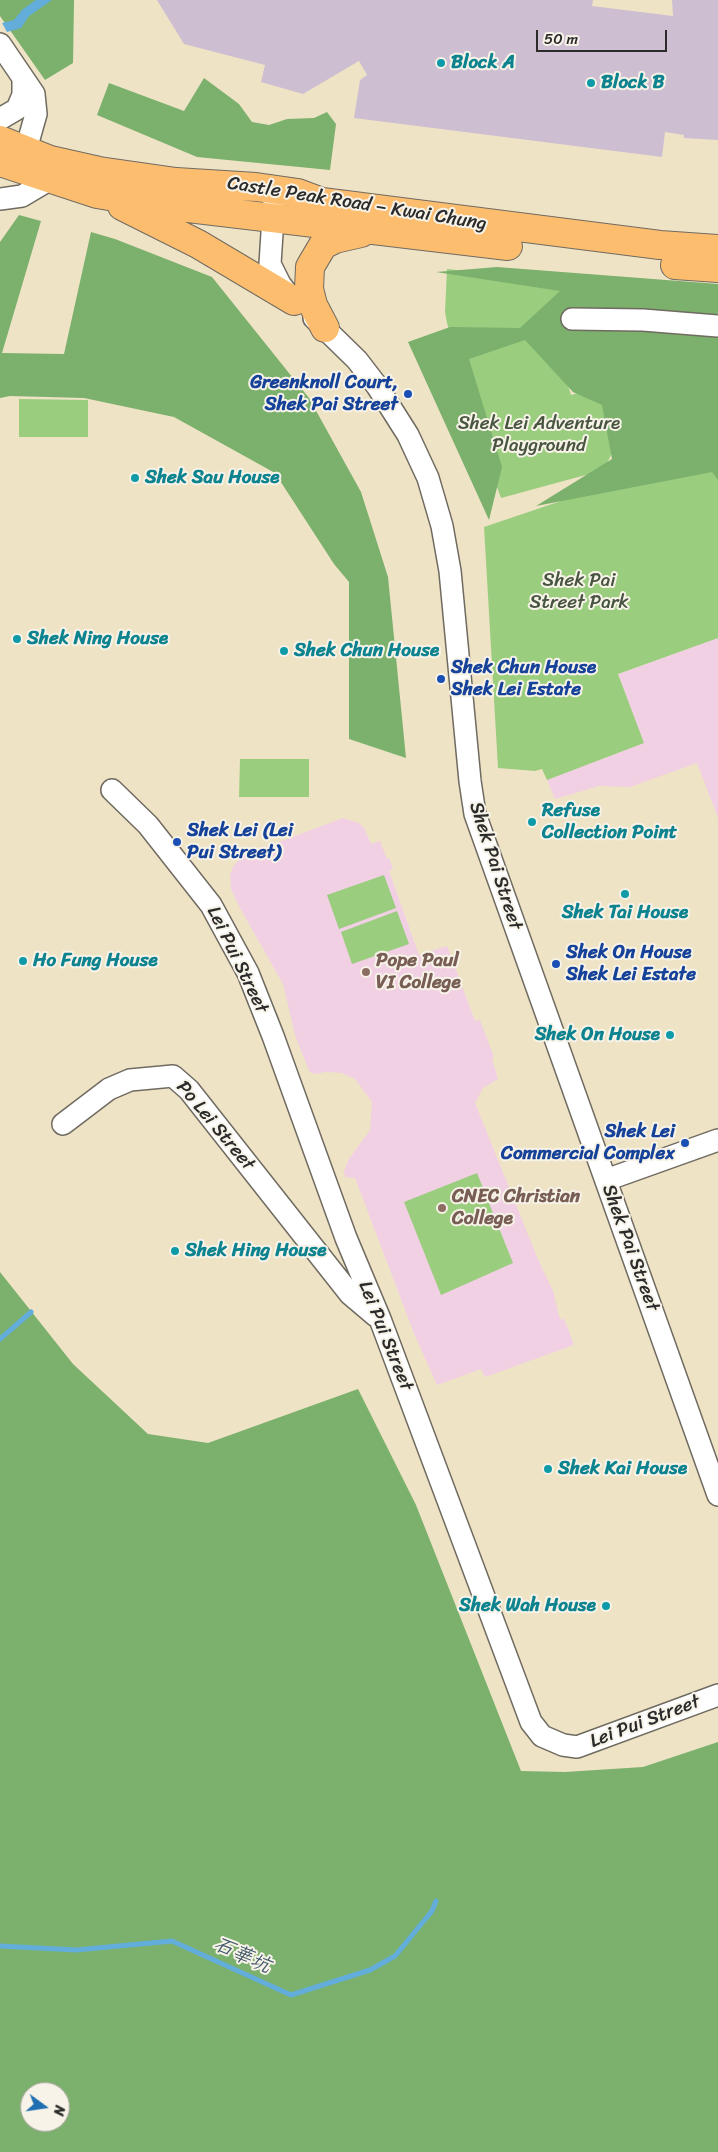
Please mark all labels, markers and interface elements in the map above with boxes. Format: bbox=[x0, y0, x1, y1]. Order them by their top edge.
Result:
scale bar bbox=[538, 20, 669, 52]
text: 50 m bbox=[544, 26, 578, 52]
place label: Block A bbox=[451, 52, 515, 74]
marker: Block A bbox=[435, 57, 447, 69]
place label: Block B bbox=[601, 72, 665, 94]
marker: Block B bbox=[585, 77, 597, 89]
street label: Castle Peak Road – Kwai Chung bbox=[226, 172, 488, 236]
place label: Greenknoll Court, Shek Pai Street bbox=[250, 372, 398, 416]
marker: Greenknoll Court, Shek Pai Street bbox=[402, 388, 414, 400]
park label: Shek Lei Adventure Playground bbox=[458, 413, 620, 457]
place label: Shek Sau House bbox=[145, 467, 279, 489]
marker: Shek Sau House bbox=[129, 472, 141, 484]
park label: Shek Pai Street Park bbox=[529, 570, 629, 614]
place label: Shek Ning House bbox=[27, 628, 168, 650]
marker: Shek Ning House bbox=[11, 633, 23, 645]
place label: Shek Chun House bbox=[294, 640, 439, 662]
marker: Shek Chun House bbox=[278, 645, 290, 657]
place label: Shek Chun House Shek Lei Estate bbox=[451, 657, 596, 701]
marker: Shek Chun House Shek Lei Estate bbox=[435, 673, 447, 685]
street label: Shek Pai Street bbox=[464, 799, 526, 933]
place label: Refuse Collection Point bbox=[542, 800, 677, 844]
marker: Refuse Collection Point bbox=[526, 816, 538, 828]
place label: Shek Lei (Lei Pui Street) bbox=[187, 820, 293, 864]
marker: Shek Lei (Lei Pui Street) bbox=[171, 836, 183, 848]
marker: Shek Tai House bbox=[619, 888, 631, 900]
place label: Shek Tai House bbox=[562, 902, 688, 924]
street label: Lei Pui Street bbox=[201, 903, 273, 1017]
place label: Shek On House Shek Lei Estate bbox=[566, 942, 696, 986]
place label: Ho Fung House bbox=[33, 950, 158, 972]
place label: Pope Paul VI College bbox=[376, 950, 461, 994]
marker: Ho Fung House bbox=[17, 955, 29, 967]
marker: Shek On House Shek Lei Estate bbox=[550, 958, 562, 970]
marker: Pope Paul VI College bbox=[360, 966, 372, 978]
place label: Shek On House bbox=[535, 1024, 660, 1046]
marker: Shek On House bbox=[664, 1029, 676, 1041]
street label: Po Lei Street bbox=[171, 1077, 259, 1175]
place label: Shek Lei Commercial Complex bbox=[501, 1121, 675, 1165]
marker: Shek Lei Commercial Complex bbox=[679, 1137, 691, 1149]
street label: Shek Pai Street bbox=[597, 1182, 663, 1314]
place label: CNEC Christian College bbox=[452, 1186, 580, 1230]
marker: CNEC Christian College bbox=[436, 1202, 448, 1214]
place label: Shek Hing House bbox=[185, 1240, 326, 1262]
marker: Shek Hing House bbox=[169, 1245, 181, 1257]
street label: Lei Pui Street bbox=[353, 1278, 417, 1394]
place label: Shek Kai House bbox=[558, 1458, 687, 1480]
marker: Shek Kai House bbox=[542, 1463, 554, 1475]
place label: Shek Wah House bbox=[459, 1595, 596, 1617]
marker: Shek Wah House bbox=[600, 1600, 612, 1612]
street label: Lei Pui Street bbox=[587, 1691, 703, 1753]
water label: 石華坑 bbox=[210, 1933, 274, 1979]
north arrow bbox=[20, 2082, 70, 2132]
text: N bbox=[46, 2103, 72, 2118]

